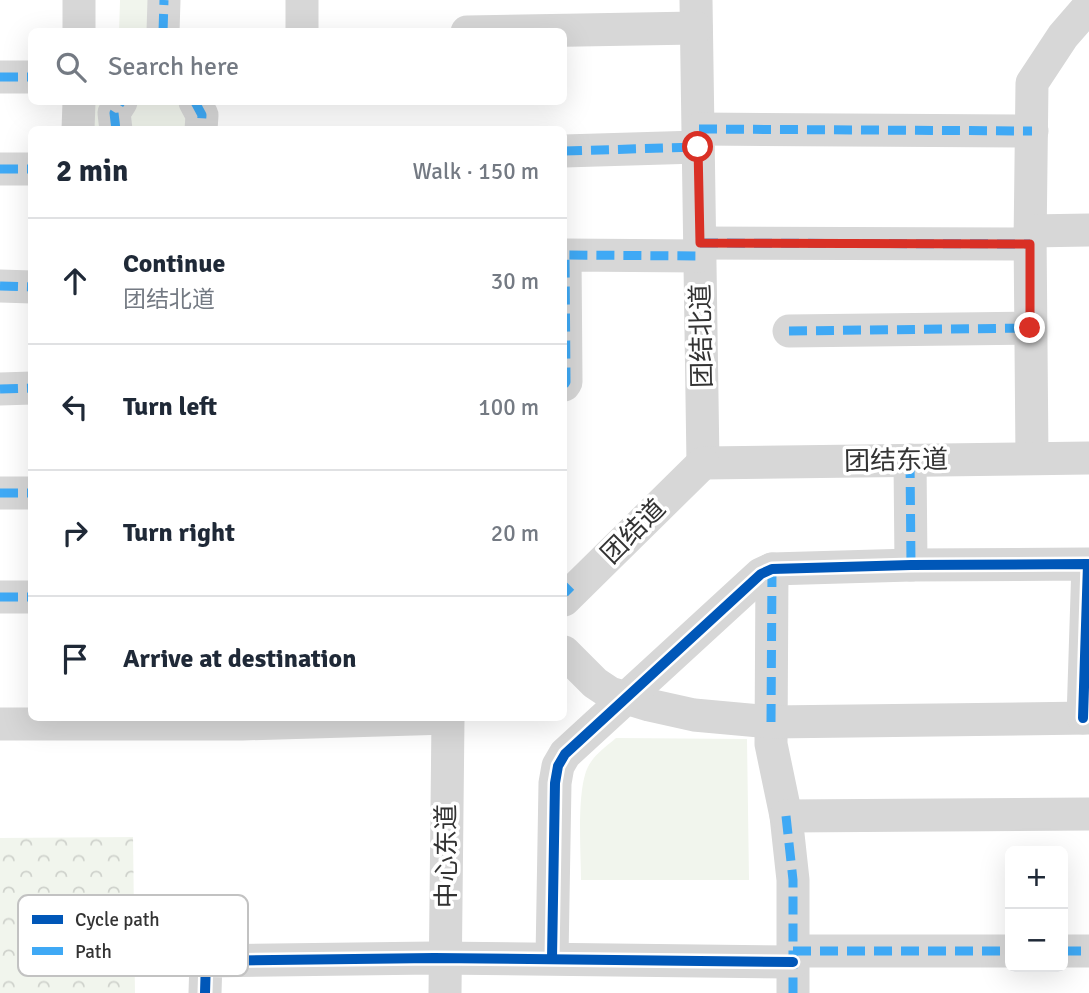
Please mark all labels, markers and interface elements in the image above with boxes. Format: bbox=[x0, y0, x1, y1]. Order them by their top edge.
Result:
search box bbox=[28, 28, 567, 105]
icon: search bbox=[52, 48, 90, 86]
text: Search here bbox=[108, 51, 239, 83]
route start bbox=[682, 131, 713, 162]
text: 2 min bbox=[56, 153, 128, 190]
text: Walk · 150 m bbox=[413, 157, 539, 186]
text: Continue bbox=[123, 248, 225, 280]
icon: ahead bbox=[56, 262, 94, 300]
text: 30 m bbox=[491, 267, 539, 296]
street label: 团结北道 bbox=[685, 284, 719, 388]
text: 团结北道 bbox=[123, 285, 215, 314]
route end bbox=[1014, 312, 1045, 343]
icon: left bbox=[56, 388, 94, 426]
text: Turn left bbox=[123, 391, 217, 423]
text: 100 m bbox=[478, 393, 539, 422]
street label: 团结东道 bbox=[844, 444, 948, 478]
street label: 团结道 bbox=[595, 493, 673, 571]
icon: right bbox=[56, 514, 94, 552]
text: Turn right bbox=[123, 517, 235, 549]
text: 20 m bbox=[491, 519, 539, 548]
icon: arrive bbox=[56, 640, 94, 678]
text: Arrive at destination bbox=[123, 643, 356, 675]
street label: 中心东道 bbox=[431, 804, 463, 908]
map controls bbox=[1005, 846, 1068, 972]
button: + bbox=[1005, 846, 1068, 909]
legend bbox=[18, 895, 248, 976]
text: Cycle path bbox=[75, 908, 160, 932]
button: − bbox=[1005, 909, 1068, 972]
text: Path bbox=[75, 940, 112, 964]

